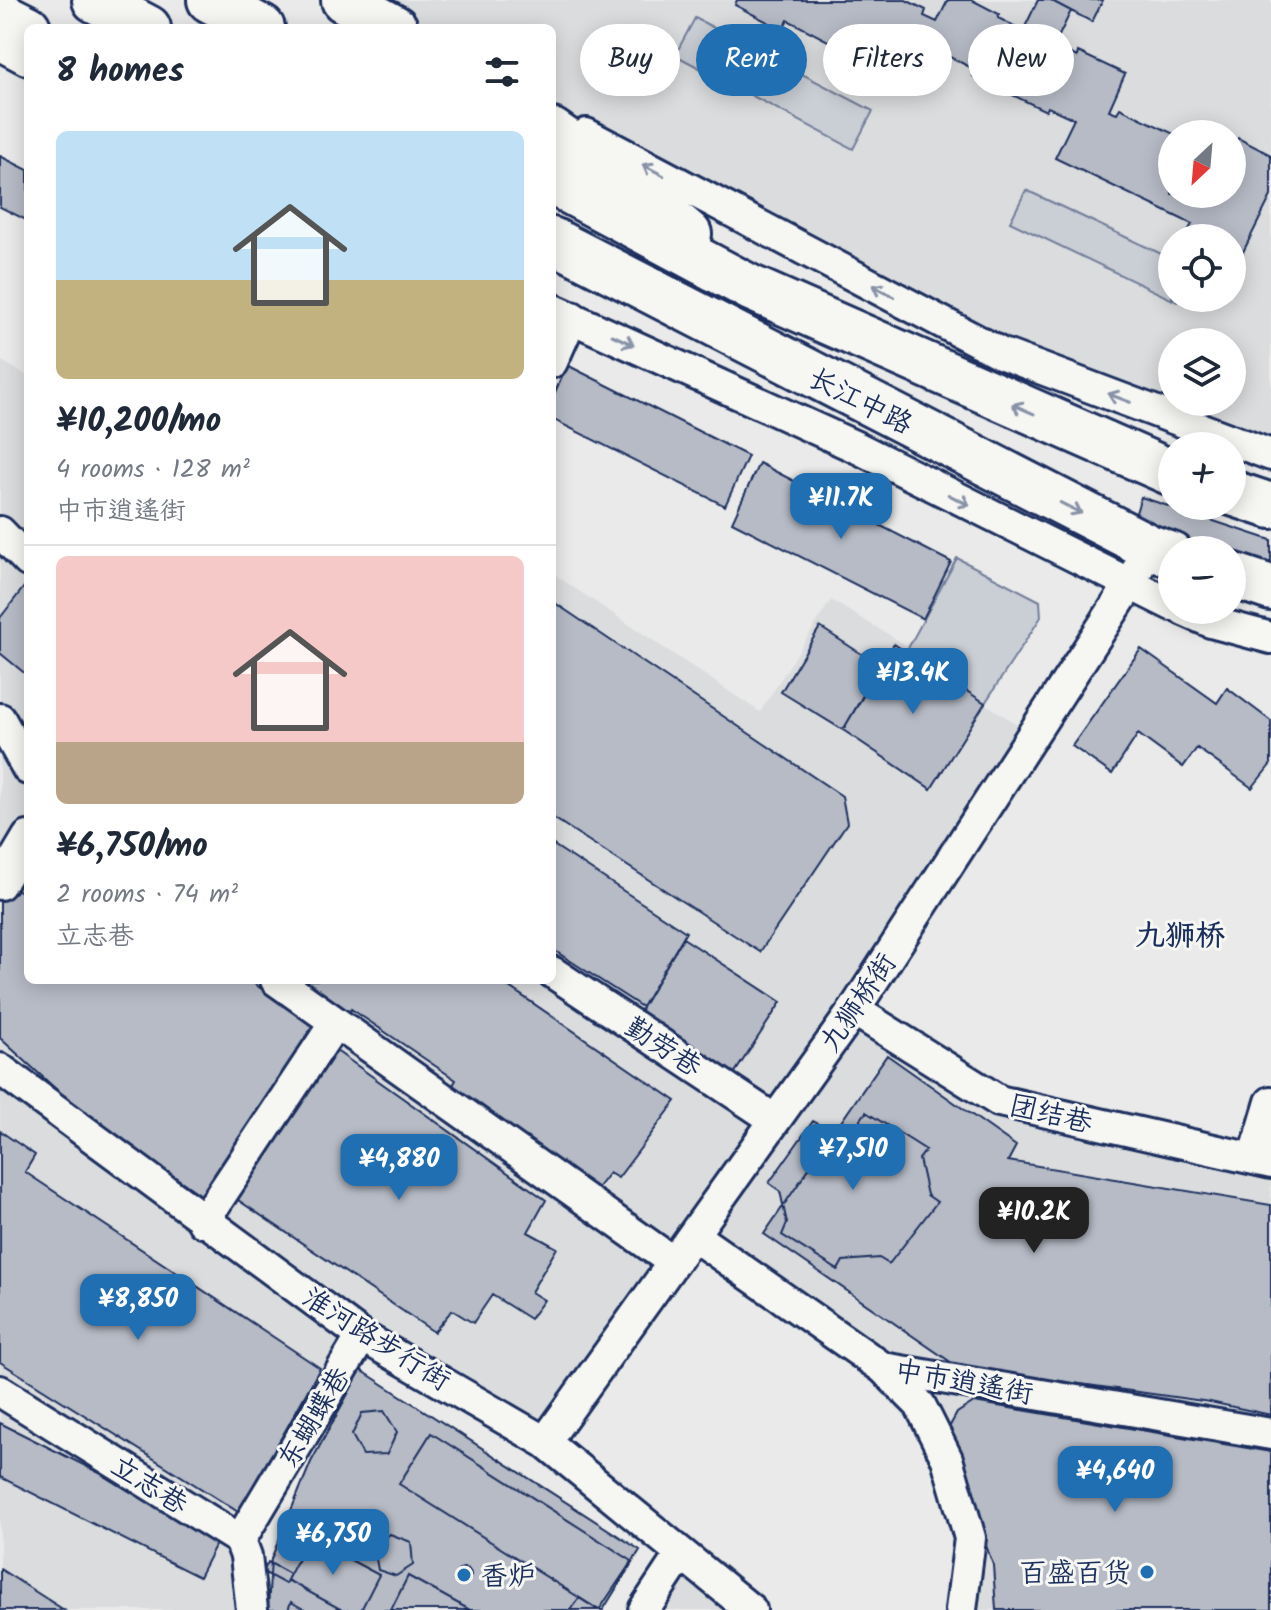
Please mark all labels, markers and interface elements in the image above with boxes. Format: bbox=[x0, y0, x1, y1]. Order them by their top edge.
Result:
chip: Buy bbox=[580, 24, 680, 96]
chip: Rent bbox=[696, 24, 807, 96]
chip: Filters bbox=[823, 24, 952, 96]
chip: New bbox=[968, 24, 1074, 96]
text: 8 homes bbox=[56, 45, 184, 99]
icon: filters bbox=[480, 50, 524, 94]
north arrow bbox=[1158, 120, 1246, 208]
map controls bbox=[1158, 120, 1246, 624]
one-way arrow bbox=[642, 161, 666, 177]
icon: home bbox=[218, 183, 362, 327]
button: locate bbox=[1158, 224, 1246, 312]
one-way arrow bbox=[872, 283, 895, 299]
button: layers bbox=[1158, 328, 1246, 416]
one-way arrow bbox=[610, 334, 635, 349]
street label: 长江中路 bbox=[800, 357, 920, 448]
one-way arrow bbox=[1107, 390, 1132, 404]
text: ¥10,200/mo bbox=[56, 395, 221, 449]
one-way arrow bbox=[1011, 401, 1036, 416]
button: + bbox=[1158, 432, 1246, 520]
text: 4 rooms · 128 m² bbox=[56, 449, 250, 491]
pin: ¥11.7K bbox=[776, 473, 906, 541]
text: ¥11.7K bbox=[808, 478, 874, 520]
text: 中市逍遥街 bbox=[56, 491, 186, 533]
one-way arrow bbox=[947, 493, 971, 508]
one-way arrow bbox=[1059, 500, 1083, 516]
button: − bbox=[1158, 536, 1246, 624]
icon: home bbox=[218, 608, 362, 752]
pin: ¥13.4K bbox=[848, 648, 978, 716]
text: ¥13.4K bbox=[876, 653, 950, 695]
text: ¥6,750/mo bbox=[56, 820, 208, 874]
text: 2 rooms · 74 m² bbox=[56, 874, 238, 916]
district label: 九狮桥 bbox=[1135, 913, 1225, 961]
text: 立志巷 bbox=[56, 916, 134, 958]
street label: 九狮桥街 bbox=[809, 944, 909, 1062]
street label: 勤劳巷 bbox=[615, 1006, 711, 1090]
street label: 团结巷 bbox=[1004, 1084, 1097, 1147]
pin: ¥7,510 bbox=[788, 1124, 918, 1192]
text: ¥7,510 bbox=[818, 1129, 888, 1171]
pin: ¥4,880 bbox=[334, 1134, 464, 1202]
text: ¥4,880 bbox=[359, 1139, 440, 1181]
pin: ¥10.2K bbox=[969, 1187, 1099, 1255]
text: ¥10.2K bbox=[997, 1192, 1071, 1234]
pin: ¥8,850 bbox=[73, 1274, 203, 1342]
street label: 淮河路步行街 bbox=[293, 1277, 459, 1404]
text: ¥8,850 bbox=[98, 1279, 178, 1321]
street label: 中市逍遥街 bbox=[891, 1349, 1036, 1418]
street label: 东蝴蝶巷 bbox=[267, 1358, 364, 1478]
street label: 立志巷 bbox=[101, 1445, 197, 1528]
pin: ¥4,640 bbox=[1050, 1446, 1180, 1514]
text: ¥4,640 bbox=[1076, 1451, 1154, 1493]
pin: ¥6,750 bbox=[268, 1509, 398, 1577]
text: ¥6,750 bbox=[295, 1514, 371, 1556]
place label: 百盛百货 bbox=[1019, 1552, 1131, 1597]
place label: 香炉 bbox=[480, 1555, 536, 1600]
marker: 百盛百货 bbox=[1138, 1563, 1156, 1581]
marker: 香炉 bbox=[455, 1566, 473, 1584]

